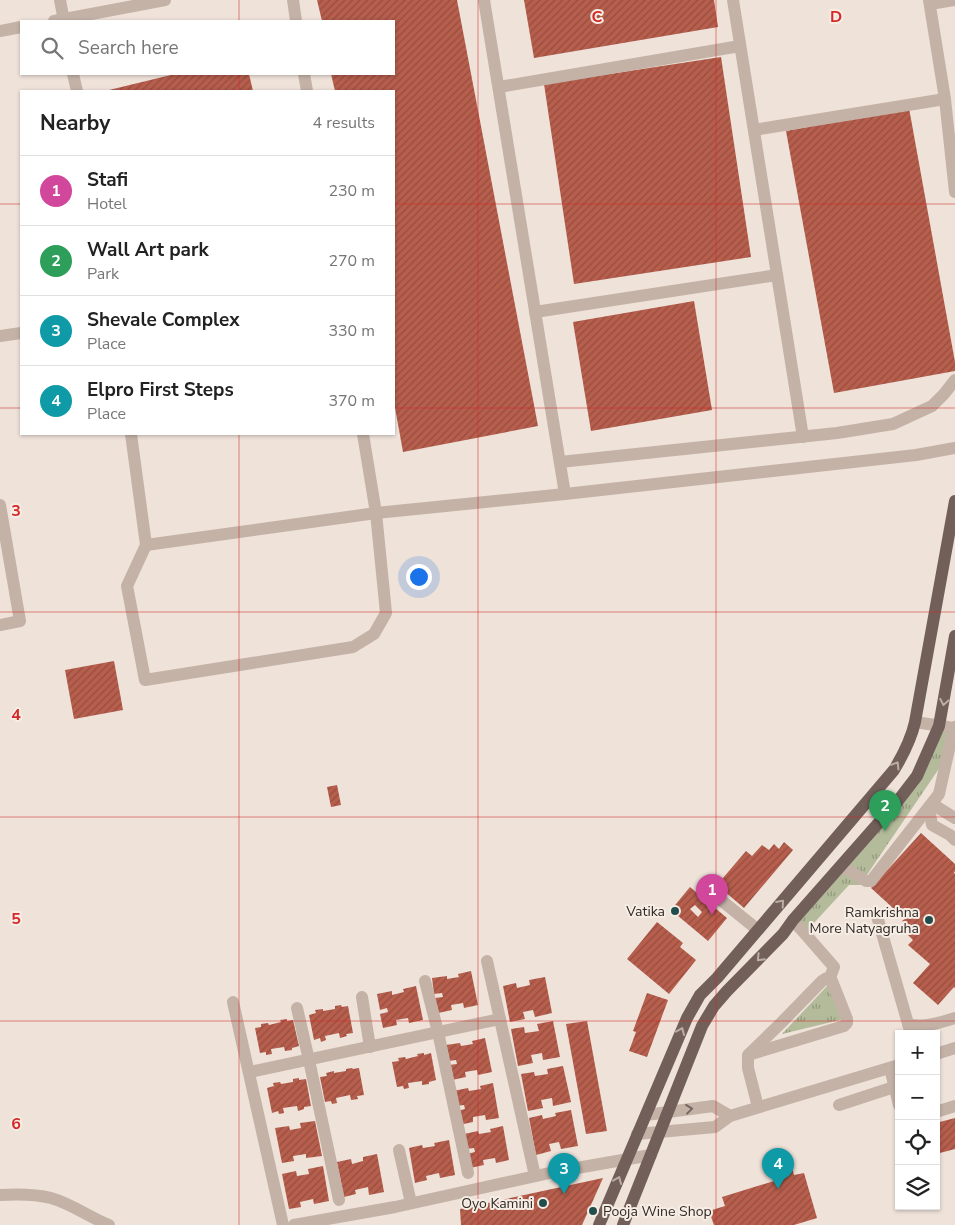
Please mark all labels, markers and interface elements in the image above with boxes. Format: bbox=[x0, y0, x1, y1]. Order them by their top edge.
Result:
text: C bbox=[592, 6, 603, 28]
text: D bbox=[830, 6, 842, 28]
search box bbox=[20, 20, 395, 75]
icon: search bbox=[38, 34, 66, 62]
text: Search here bbox=[78, 35, 179, 61]
text: Nearby bbox=[40, 109, 110, 137]
text: 4 results bbox=[313, 112, 375, 134]
text: Stafi bbox=[87, 167, 128, 193]
text: 1 bbox=[51, 180, 61, 202]
text: 230 m bbox=[328, 180, 375, 202]
text: Hotel bbox=[87, 193, 127, 215]
text: Wall Art park bbox=[87, 237, 209, 263]
text: 2 bbox=[51, 250, 61, 272]
text: 270 m bbox=[328, 250, 375, 272]
text: Park bbox=[87, 263, 119, 285]
text: Shevale Complex bbox=[87, 307, 240, 333]
text: 3 bbox=[51, 320, 61, 342]
text: 330 m bbox=[328, 320, 375, 342]
text: Place bbox=[87, 333, 126, 355]
text: Elpro First Steps bbox=[87, 377, 234, 403]
text: 4 bbox=[51, 390, 61, 412]
text: 370 m bbox=[328, 390, 375, 412]
text: Place bbox=[87, 403, 126, 425]
text: 3 bbox=[11, 500, 21, 522]
your location bbox=[406, 564, 432, 590]
one-way arrow bbox=[939, 697, 949, 706]
text: 4 bbox=[11, 704, 21, 726]
one-way arrow bbox=[890, 762, 900, 771]
pin: 2 bbox=[869, 790, 901, 831]
pin: 1 bbox=[696, 874, 728, 915]
one-way arrow bbox=[775, 900, 783, 909]
place label: Vatika bbox=[625, 902, 665, 921]
place label: Ramkrishna More Natyagruha bbox=[810, 903, 919, 938]
marker: Vatika bbox=[669, 905, 681, 917]
text: 5 bbox=[11, 908, 21, 930]
marker: Ramkrishna More Natyagruha bbox=[923, 914, 935, 926]
one-way arrow bbox=[756, 952, 765, 961]
one-way arrow bbox=[675, 1027, 686, 1036]
map controls bbox=[895, 1030, 940, 1210]
button: + bbox=[895, 1030, 940, 1075]
button: − bbox=[895, 1075, 940, 1120]
one-way arrow bbox=[685, 1104, 693, 1115]
text: 6 bbox=[11, 1113, 21, 1135]
button: locate bbox=[895, 1120, 940, 1165]
pin: 4 bbox=[762, 1148, 794, 1189]
pin: 3 bbox=[548, 1153, 580, 1194]
button: layers bbox=[895, 1165, 940, 1210]
one-way arrow bbox=[611, 1176, 622, 1185]
place label: Oyo Kamini bbox=[461, 1194, 533, 1213]
marker: Oyo Kamini bbox=[537, 1197, 549, 1209]
place label: Pooja Wine Shop bbox=[603, 1202, 712, 1221]
marker: Pooja Wine Shop bbox=[587, 1205, 599, 1217]

